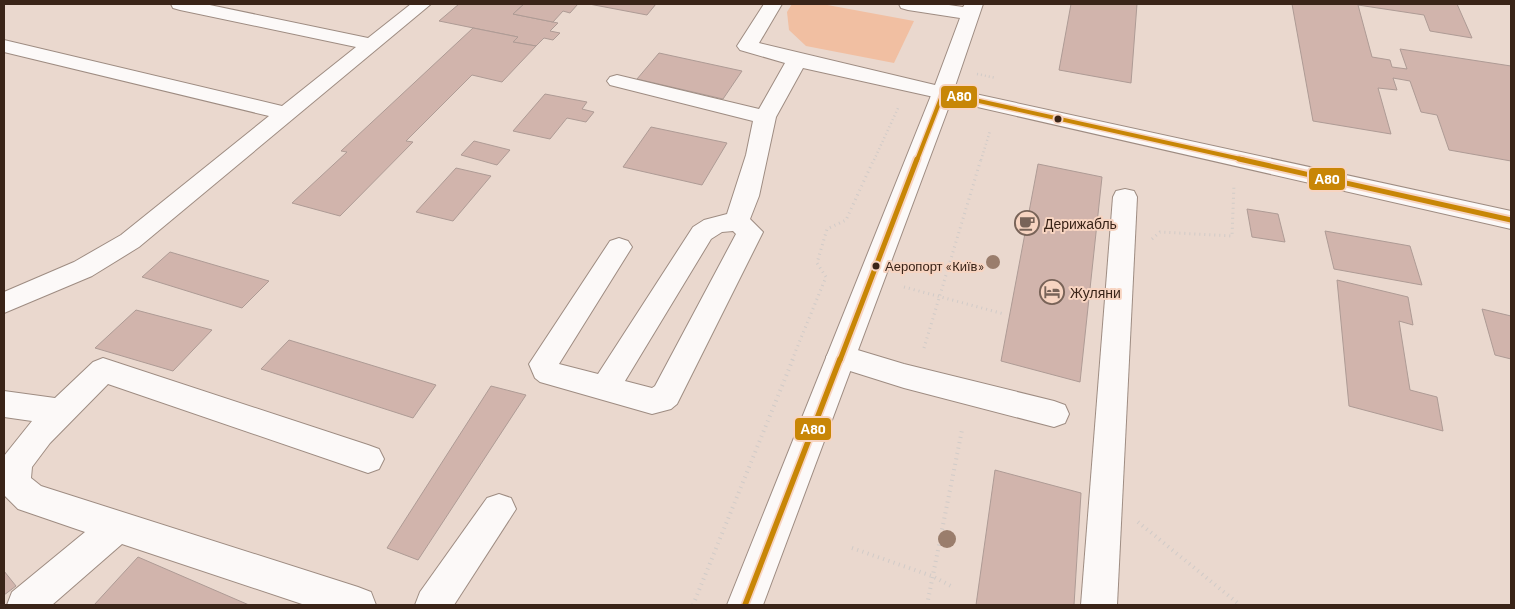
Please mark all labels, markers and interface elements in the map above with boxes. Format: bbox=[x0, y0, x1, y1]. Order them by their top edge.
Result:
line badge: А80 bbox=[940, 85, 978, 109]
text: А80 bbox=[946, 87, 972, 104]
unlabelled marker bbox=[1053, 114, 1063, 124]
line badge: А80 bbox=[1308, 167, 1346, 191]
text: А80 bbox=[1314, 170, 1340, 187]
cafe icon: Дерижабль bbox=[1014, 210, 1040, 236]
place label: Дерижабль bbox=[1044, 215, 1117, 232]
place label: Аеропорт «Київ» bbox=[885, 258, 985, 274]
marker: Аеропорт «Київ» bbox=[871, 261, 881, 271]
hotel icon: Жуляни bbox=[1039, 279, 1065, 305]
place label: Жуляни bbox=[1070, 284, 1121, 301]
line badge: А80 bbox=[794, 417, 832, 441]
text: А80 bbox=[800, 420, 826, 437]

